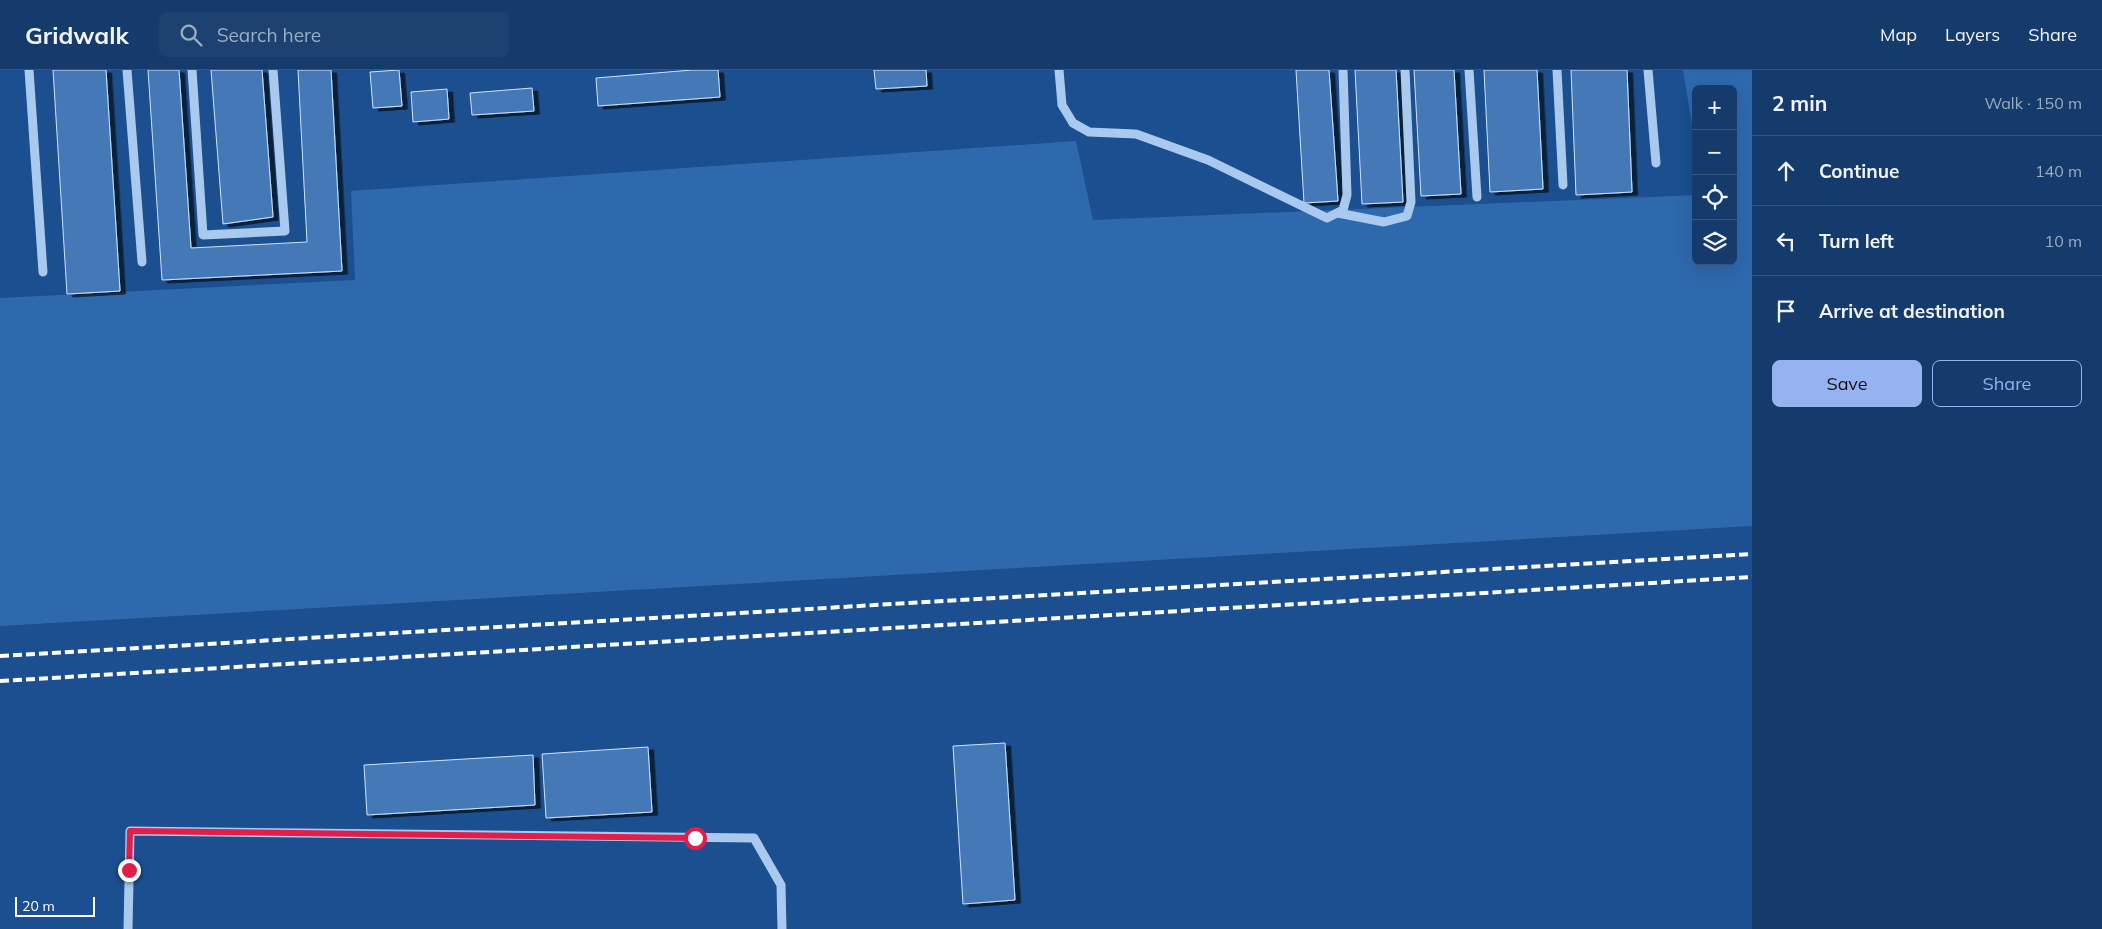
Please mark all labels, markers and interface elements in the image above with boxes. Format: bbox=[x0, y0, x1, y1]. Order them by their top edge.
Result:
search box bbox=[159, 12, 509, 57]
text: Gridwalk bbox=[25, 20, 129, 50]
icon: search bbox=[177, 21, 205, 49]
text: Search here bbox=[217, 23, 321, 47]
text: Map bbox=[1880, 23, 1917, 46]
text: Layers bbox=[1945, 23, 2000, 46]
text: Share bbox=[2028, 23, 2077, 46]
map controls bbox=[1692, 85, 1737, 265]
button: + bbox=[1692, 85, 1737, 130]
text: 2 min bbox=[1772, 90, 1827, 116]
text: Walk · 150 m bbox=[1984, 93, 2082, 113]
button: − bbox=[1692, 130, 1737, 175]
icon: ahead bbox=[1772, 157, 1800, 185]
text: Continue bbox=[1819, 159, 1899, 183]
text: 140 m bbox=[2035, 161, 2082, 181]
button: locate bbox=[1692, 175, 1737, 220]
button: layers bbox=[1692, 220, 1737, 265]
icon: left bbox=[1772, 227, 1800, 255]
text: Turn left bbox=[1819, 229, 1894, 253]
text: 10 m bbox=[2045, 231, 2082, 251]
icon: arrive bbox=[1772, 297, 1800, 325]
text: Arrive at destination bbox=[1819, 299, 2005, 323]
button: Save bbox=[1772, 360, 1922, 407]
button: Share bbox=[1932, 360, 2082, 407]
route start bbox=[684, 827, 707, 850]
route end bbox=[118, 859, 141, 882]
scale bar bbox=[15, 894, 95, 917]
text: 20 m bbox=[22, 897, 55, 915]

